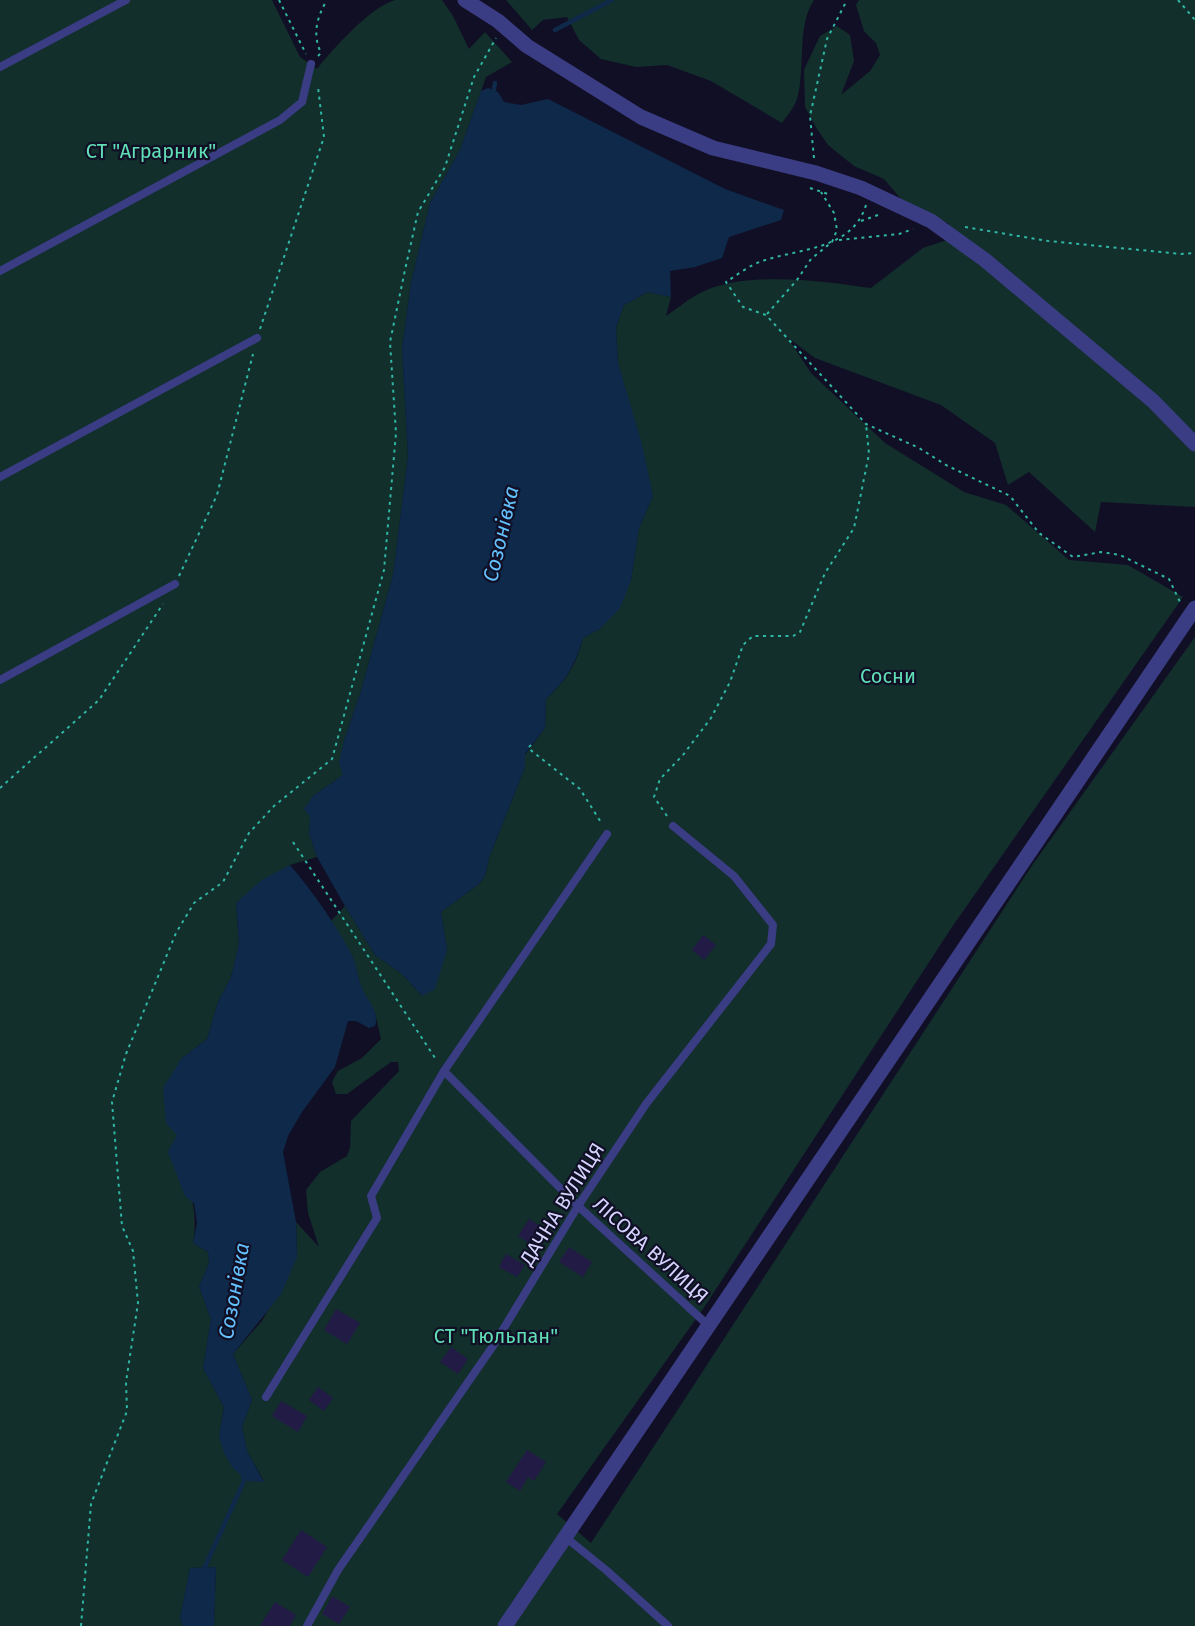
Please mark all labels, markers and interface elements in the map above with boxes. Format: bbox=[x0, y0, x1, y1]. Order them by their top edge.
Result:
park label: СТ "Аграрник" bbox=[86, 139, 216, 163]
water label: Созонівка bbox=[477, 484, 525, 584]
park label: Сосни bbox=[860, 664, 916, 688]
street label: ДАЧНА ВУЛИЦЯ bbox=[514, 1138, 609, 1271]
street label: ЛІСОВА ВУЛИЦЯ bbox=[588, 1192, 714, 1308]
water label: Созонівка bbox=[213, 1241, 255, 1341]
park label: СТ "Тюльпан" bbox=[434, 1324, 558, 1348]

